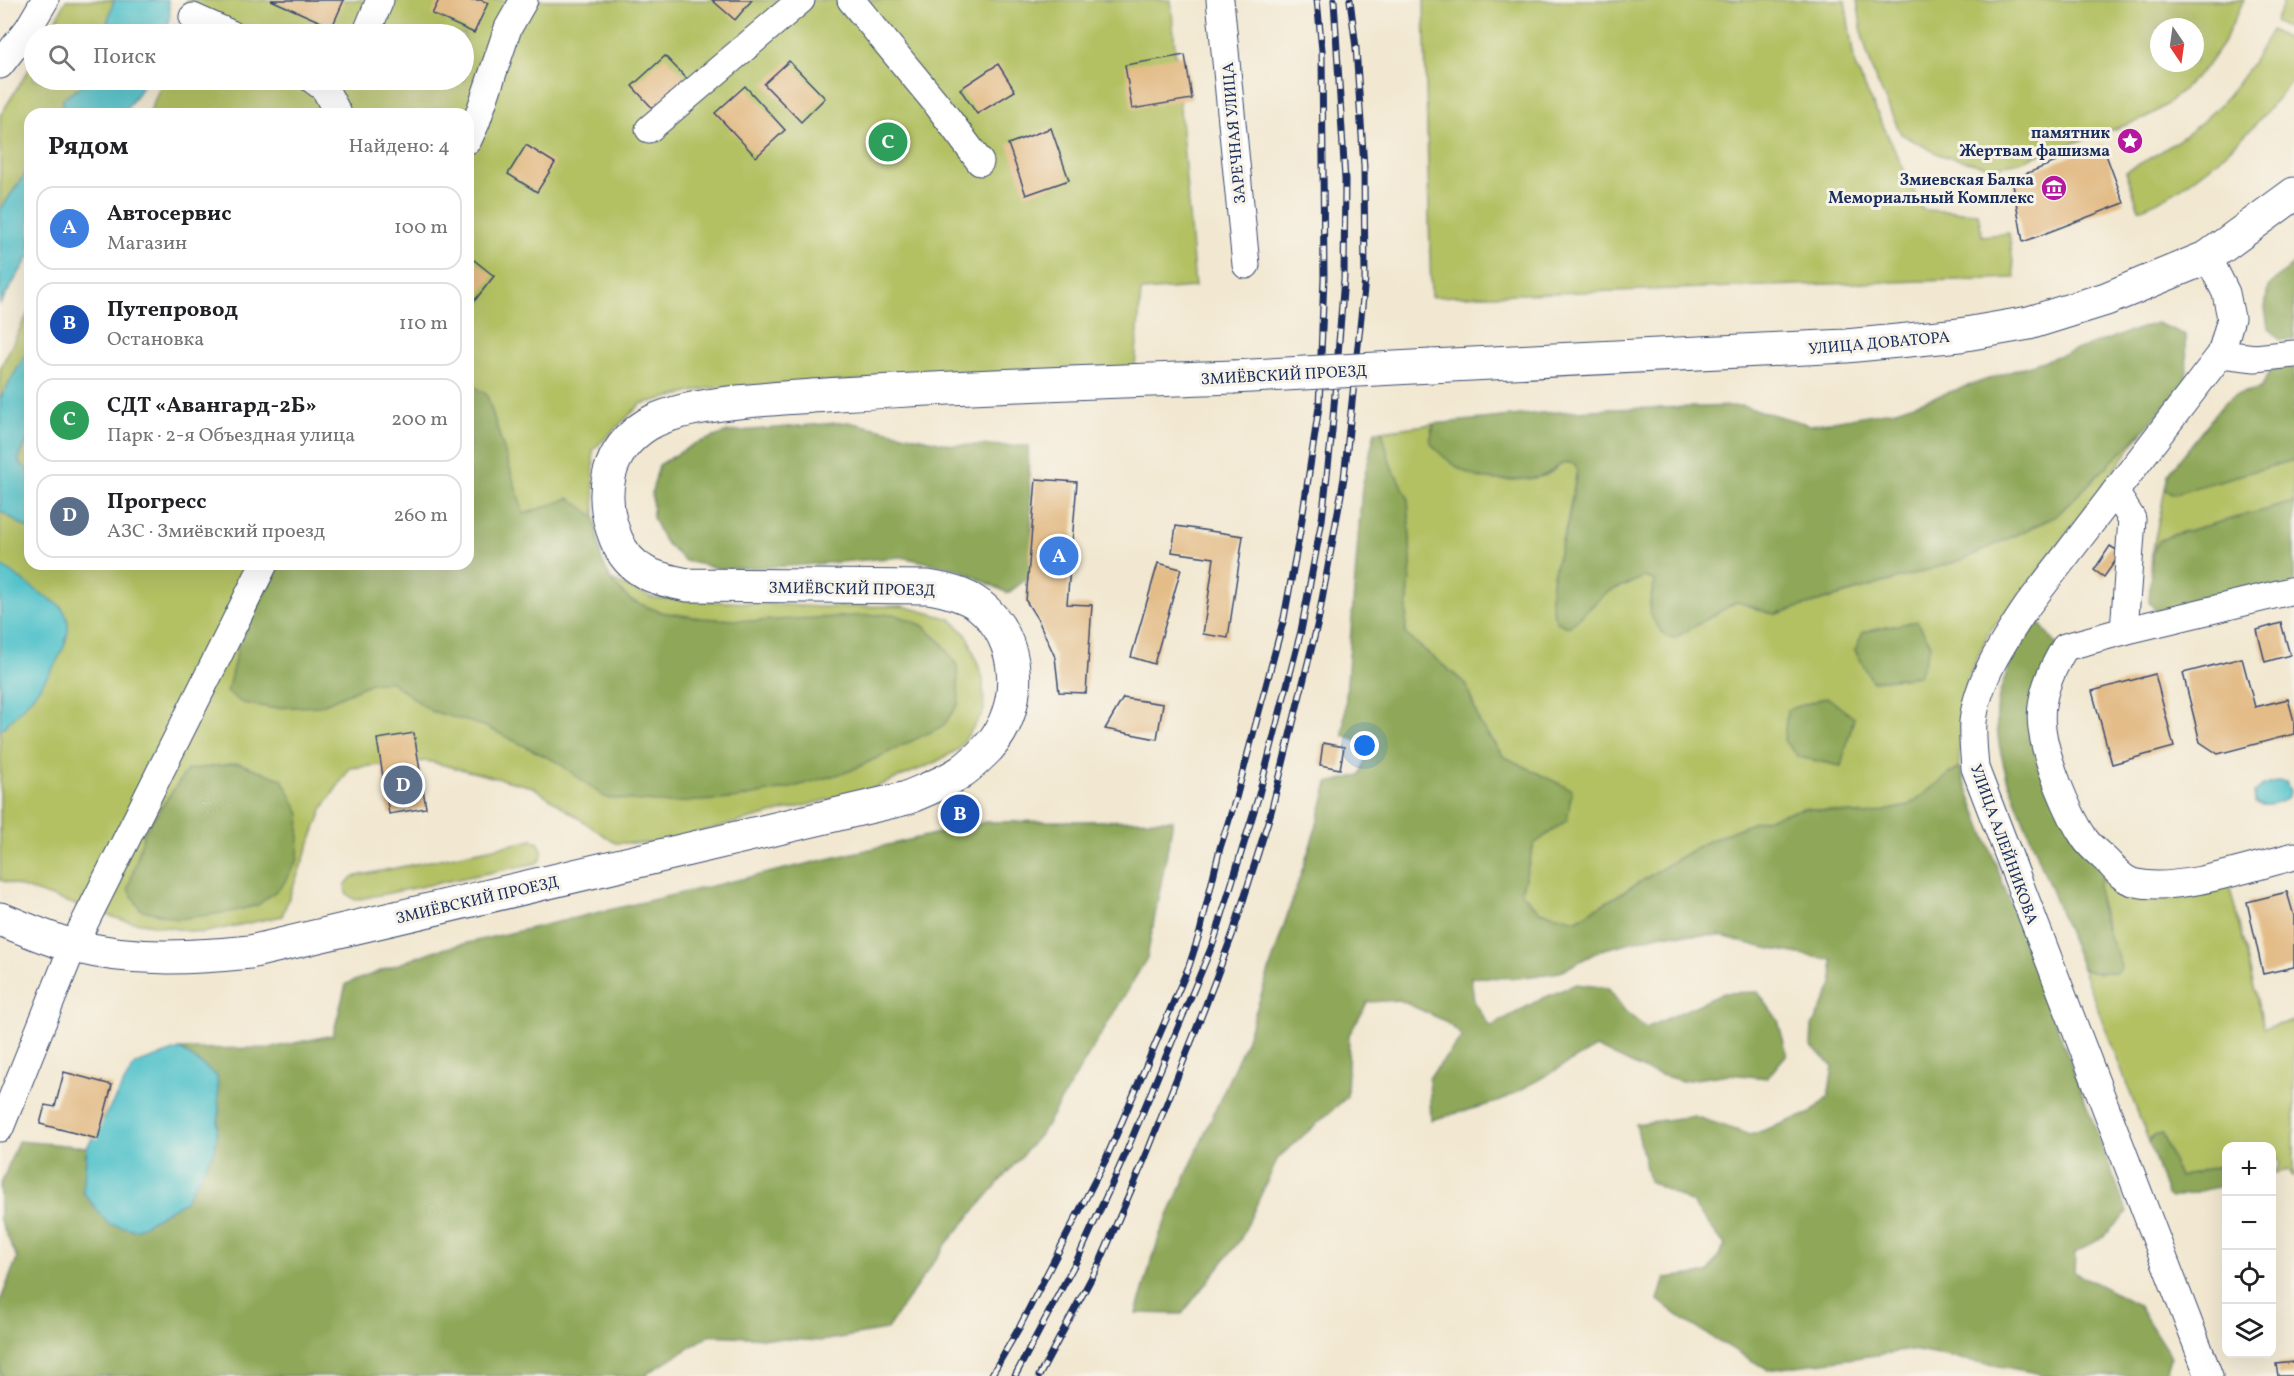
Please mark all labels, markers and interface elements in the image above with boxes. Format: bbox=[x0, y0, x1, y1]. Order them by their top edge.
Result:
north arrow bbox=[2150, 18, 2204, 72]
search box bbox=[24, 24, 474, 90]
icon: search bbox=[45, 41, 78, 74]
text: Поиск bbox=[93, 42, 156, 73]
street label: ЗАРЕЧНАЯ УЛИЦА bbox=[1218, 61, 1252, 205]
pin: C bbox=[868, 120, 908, 164]
place label: памятник Жертвам фашизма bbox=[1960, 123, 2110, 163]
place icon: памятник Жертвам фашизма bbox=[2115, 126, 2145, 156]
text: Рядом bbox=[48, 129, 128, 165]
text: Найдено: 4 bbox=[349, 133, 450, 161]
place label: Змиевская Балка Мемориальный Комплекс bbox=[1828, 170, 2035, 210]
museum icon: Змиевская Балка Мемориальный Комплекс bbox=[2039, 173, 2069, 203]
text: Автосервис bbox=[107, 199, 231, 230]
text: A bbox=[62, 214, 77, 242]
text: 100 m bbox=[394, 214, 448, 242]
text: Магазин bbox=[107, 230, 187, 258]
text: Путепровод bbox=[107, 295, 238, 326]
text: B bbox=[63, 310, 76, 338]
text: 110 m bbox=[399, 310, 448, 338]
text: Остановка bbox=[107, 326, 204, 354]
street label: УЛИЦА ДОВАТОРА bbox=[1807, 327, 1951, 361]
street label: ЗМИЁВСКИЙ ПРОЕЗД bbox=[1200, 361, 1368, 391]
text: СДТ «Авангард-2Б» bbox=[107, 391, 317, 422]
text: C bbox=[63, 406, 76, 434]
text: 200 m bbox=[391, 406, 448, 434]
text: Парк · 2-я Объездная улица bbox=[107, 422, 355, 450]
text: Прогресс bbox=[107, 487, 207, 518]
text: D bbox=[62, 502, 77, 530]
text: 260 m bbox=[393, 502, 448, 530]
text: АЗС · Змиёвский проезд bbox=[107, 518, 325, 546]
pin: A bbox=[1040, 534, 1078, 578]
street label: ЗМИЁВСКИЙ ПРОЕЗД bbox=[768, 578, 936, 602]
your location bbox=[1350, 731, 1379, 760]
street label: УЛИЦА АЛЕЙНИКОВА bbox=[1964, 761, 2042, 928]
pin: D bbox=[384, 762, 422, 808]
pin: B bbox=[940, 792, 980, 836]
street label: ЗМИЁВСКИЙ ПРОЕЗД bbox=[394, 871, 561, 930]
map controls bbox=[2222, 1142, 2276, 1358]
button: + bbox=[2222, 1142, 2276, 1196]
button: − bbox=[2222, 1196, 2276, 1250]
button: locate bbox=[2222, 1250, 2276, 1304]
button: layers bbox=[2222, 1304, 2276, 1358]

